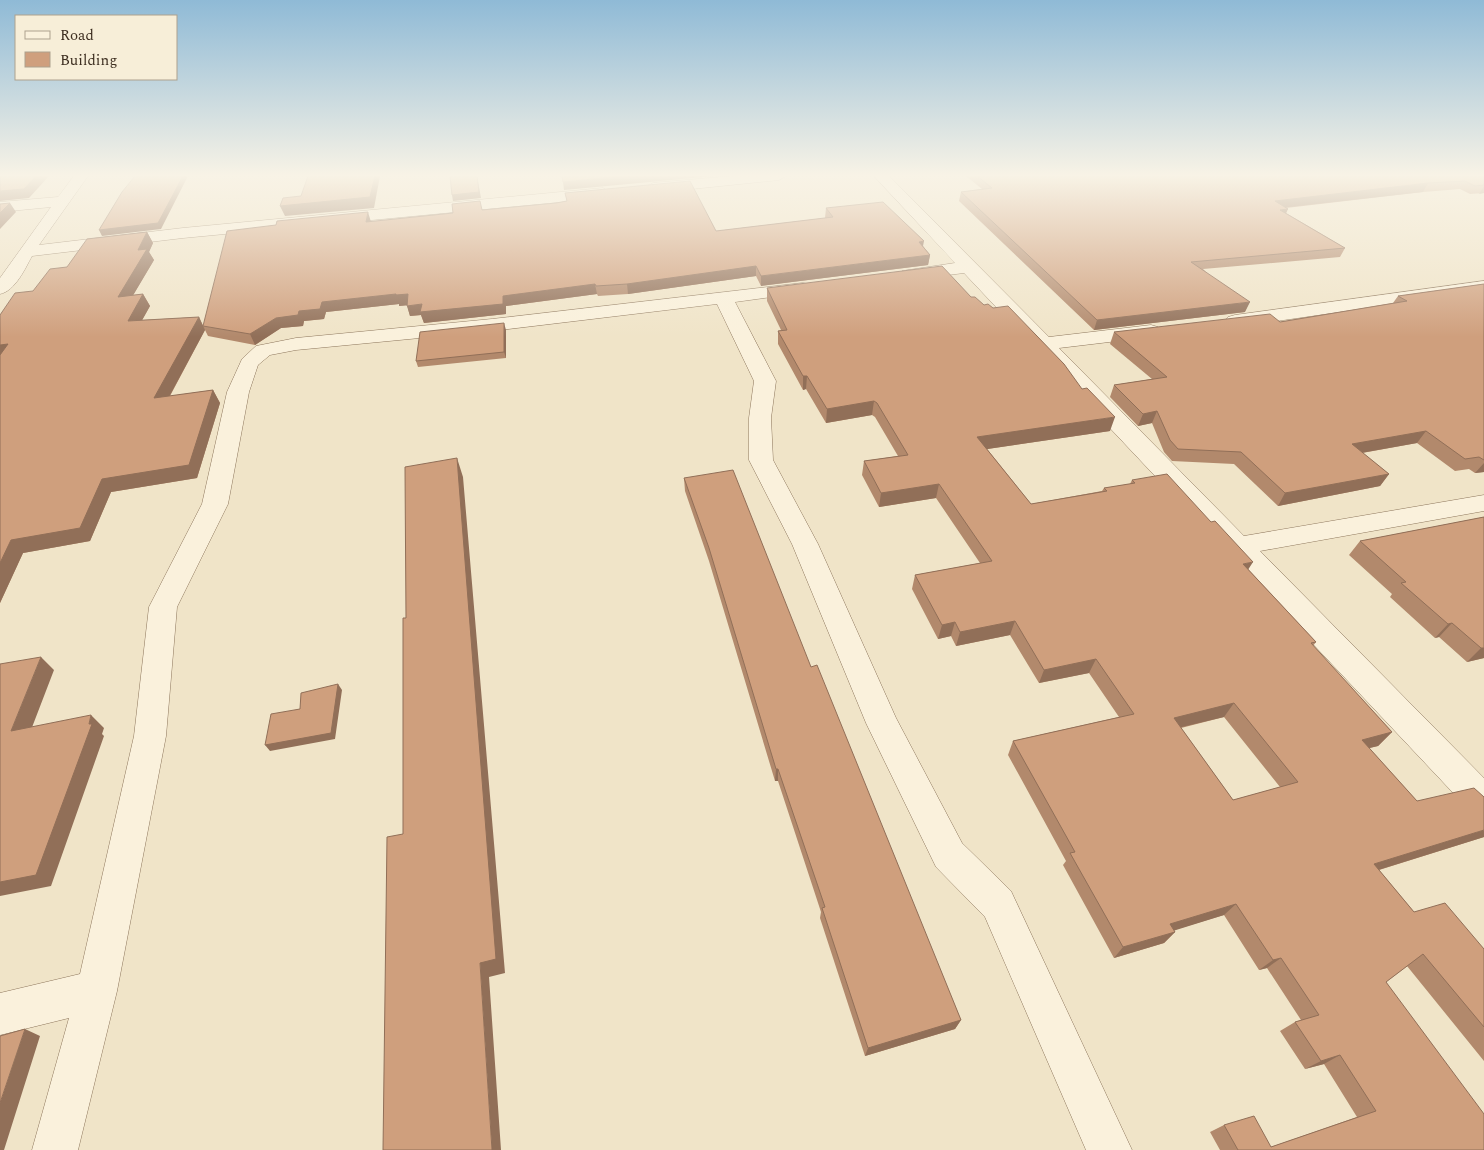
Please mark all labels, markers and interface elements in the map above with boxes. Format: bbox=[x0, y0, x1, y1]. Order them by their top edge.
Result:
legend bbox=[15, 15, 178, 80]
text: Road bbox=[60, 24, 94, 47]
text: Building bbox=[60, 49, 117, 72]

